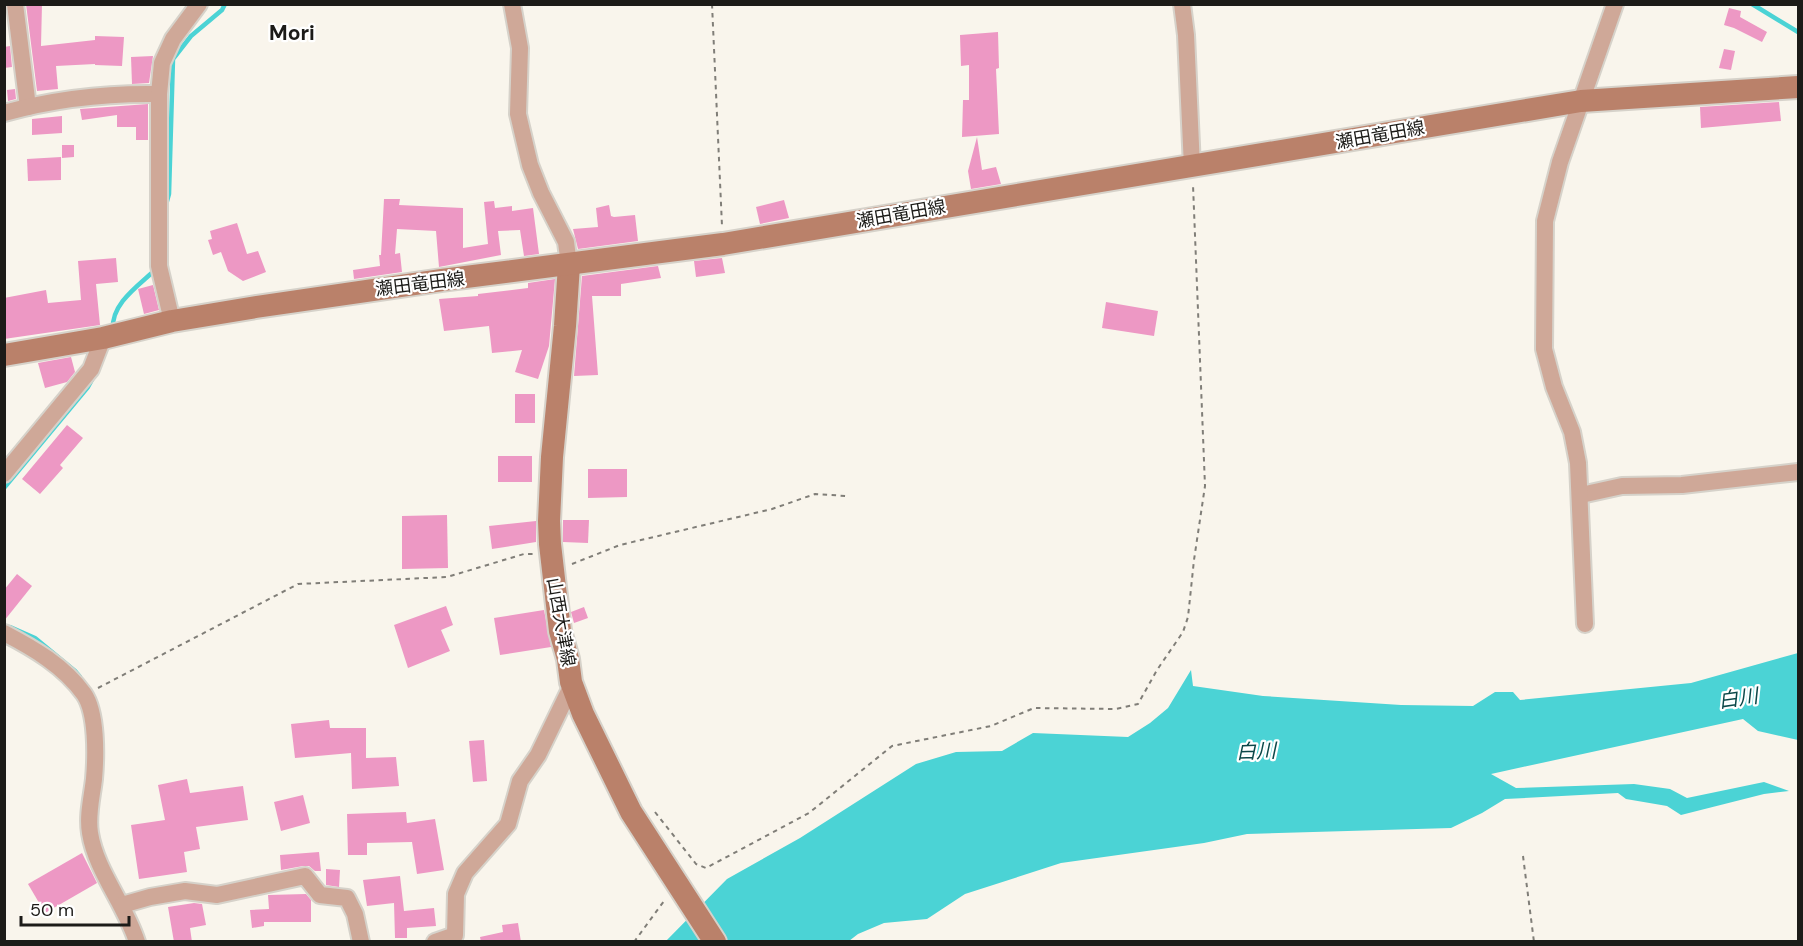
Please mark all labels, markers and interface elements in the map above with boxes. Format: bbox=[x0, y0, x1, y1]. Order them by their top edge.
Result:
district label: Mori bbox=[269, 19, 315, 47]
street label: 瀬田竜田線 bbox=[1334, 115, 1426, 155]
street label: 瀬田竜田線 bbox=[855, 194, 947, 234]
street label: 瀬田竜田線 bbox=[374, 267, 466, 301]
street label: 山西大津線 bbox=[541, 576, 581, 668]
water label: 白川 bbox=[1716, 682, 1762, 714]
water label: 白川 bbox=[1236, 737, 1278, 765]
scale bar bbox=[21, 889, 129, 927]
text: 50 m bbox=[30, 898, 74, 922]

